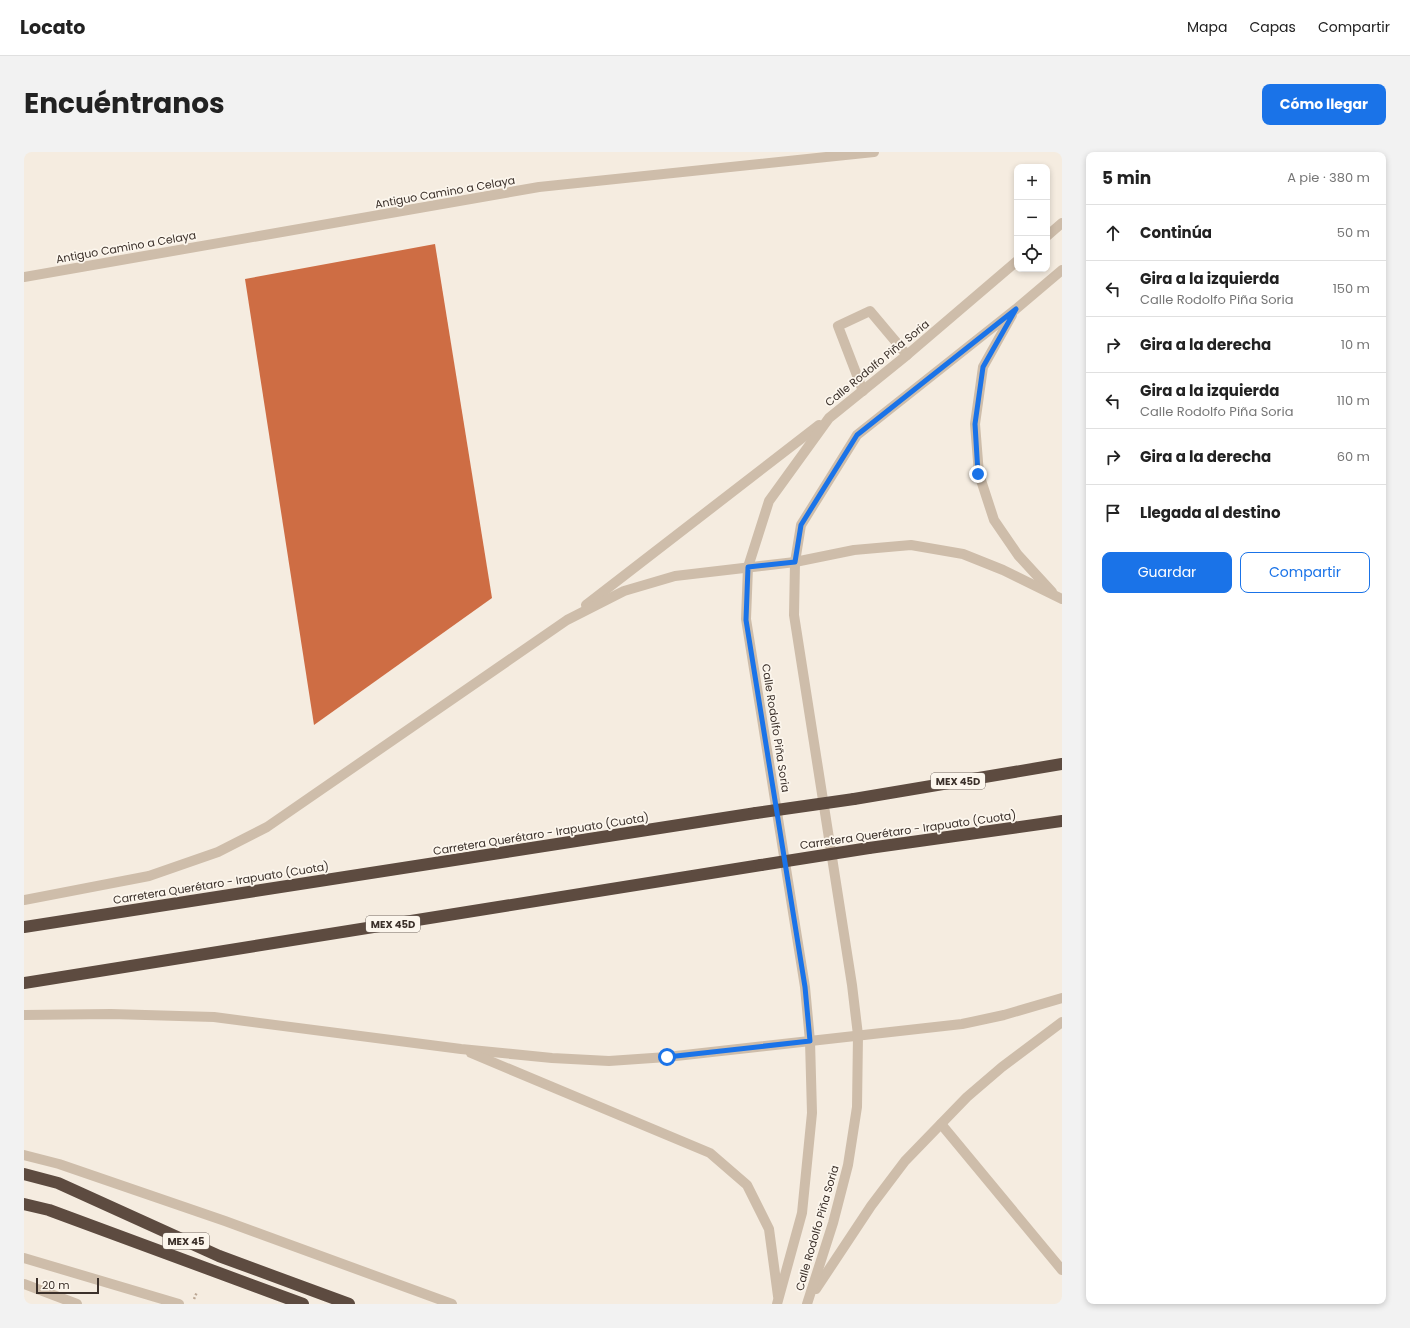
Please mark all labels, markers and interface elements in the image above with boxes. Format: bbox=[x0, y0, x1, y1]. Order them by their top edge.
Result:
text: Locato bbox=[20, 14, 85, 41]
text: Mapa bbox=[1187, 17, 1227, 37]
text: Capas bbox=[1249, 17, 1296, 37]
text: Compartir bbox=[1318, 17, 1390, 37]
text: Encuéntranos bbox=[24, 84, 225, 123]
button: Cómo llegar bbox=[1262, 84, 1386, 125]
map controls bbox=[1014, 164, 1050, 272]
button: + bbox=[1014, 164, 1050, 200]
text: 5 min bbox=[1102, 166, 1151, 190]
text: A pie · 380 m bbox=[1287, 168, 1370, 187]
street label: Antiguo Camino a Celaya bbox=[374, 172, 516, 212]
button: − bbox=[1014, 200, 1050, 236]
icon: ahead bbox=[1102, 222, 1124, 244]
text: Continúa bbox=[1140, 222, 1212, 243]
text: 50 m bbox=[1337, 223, 1370, 242]
street label: Antiguo Camino a Celaya bbox=[55, 227, 197, 267]
button: locate bbox=[1014, 236, 1050, 272]
text: Gira a la izquierda bbox=[1140, 268, 1279, 289]
icon: left bbox=[1102, 278, 1124, 300]
text: 150 m bbox=[1333, 279, 1370, 298]
text: Calle Rodolfo Piña Soria bbox=[1140, 290, 1293, 309]
street label: Calle Rodolfo Piña Soria bbox=[822, 316, 932, 410]
icon: right bbox=[1102, 334, 1124, 356]
text: Gira a la derecha bbox=[1140, 334, 1271, 355]
text: 10 m bbox=[1341, 335, 1370, 354]
text: Gira a la izquierda bbox=[1140, 380, 1279, 401]
icon: left bbox=[1102, 390, 1124, 412]
text: 110 m bbox=[1337, 391, 1370, 410]
text: Calle Rodolfo Piña Soria bbox=[1140, 402, 1293, 421]
icon: right bbox=[1102, 446, 1124, 468]
text: Gira a la derecha bbox=[1140, 446, 1271, 467]
text: 60 m bbox=[1337, 447, 1370, 466]
route end bbox=[969, 465, 987, 483]
icon: arrive bbox=[1102, 502, 1124, 524]
text: Llegada al destino bbox=[1140, 502, 1281, 523]
button: Guardar bbox=[1102, 552, 1232, 593]
button: Compartir bbox=[1240, 552, 1370, 593]
street label: Calle Rodolfo Piña Soria bbox=[758, 663, 794, 793]
road number: MEX 45D bbox=[931, 773, 985, 789]
street label: Carretera Querétaro - Irapuato (Cuota) bbox=[799, 807, 1017, 853]
street label: Carretera Querétaro - Irapuato (Cuota) bbox=[432, 809, 650, 859]
street label: Carretera Querétaro - Irapuato (Cuota) bbox=[112, 858, 330, 908]
road number: MEX 45D bbox=[366, 916, 420, 932]
route start bbox=[658, 1048, 676, 1066]
street label: Calle Rodolfo Piña Soria bbox=[791, 1163, 843, 1293]
road number: MEX 45 bbox=[163, 1233, 209, 1249]
scale bar bbox=[36, 1276, 99, 1295]
text: 20 m bbox=[42, 1277, 70, 1293]

